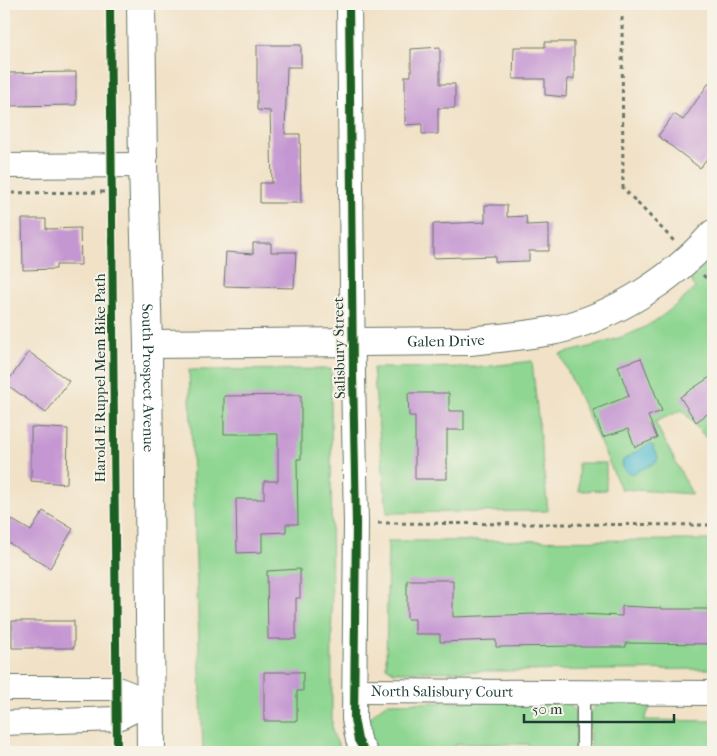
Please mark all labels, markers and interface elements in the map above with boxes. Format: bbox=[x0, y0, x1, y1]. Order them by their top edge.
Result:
street label: Harold E Ruppel Mem Bike Path bbox=[91, 273, 109, 483]
street label: Salisbury Street bbox=[329, 296, 349, 399]
street label: South Prospect Avenue bbox=[138, 303, 158, 453]
street label: Galen Drive bbox=[407, 330, 486, 351]
street label: North Salisbury Court bbox=[371, 682, 514, 701]
scale bar bbox=[524, 691, 674, 723]
text: 50 m bbox=[532, 700, 563, 718]

